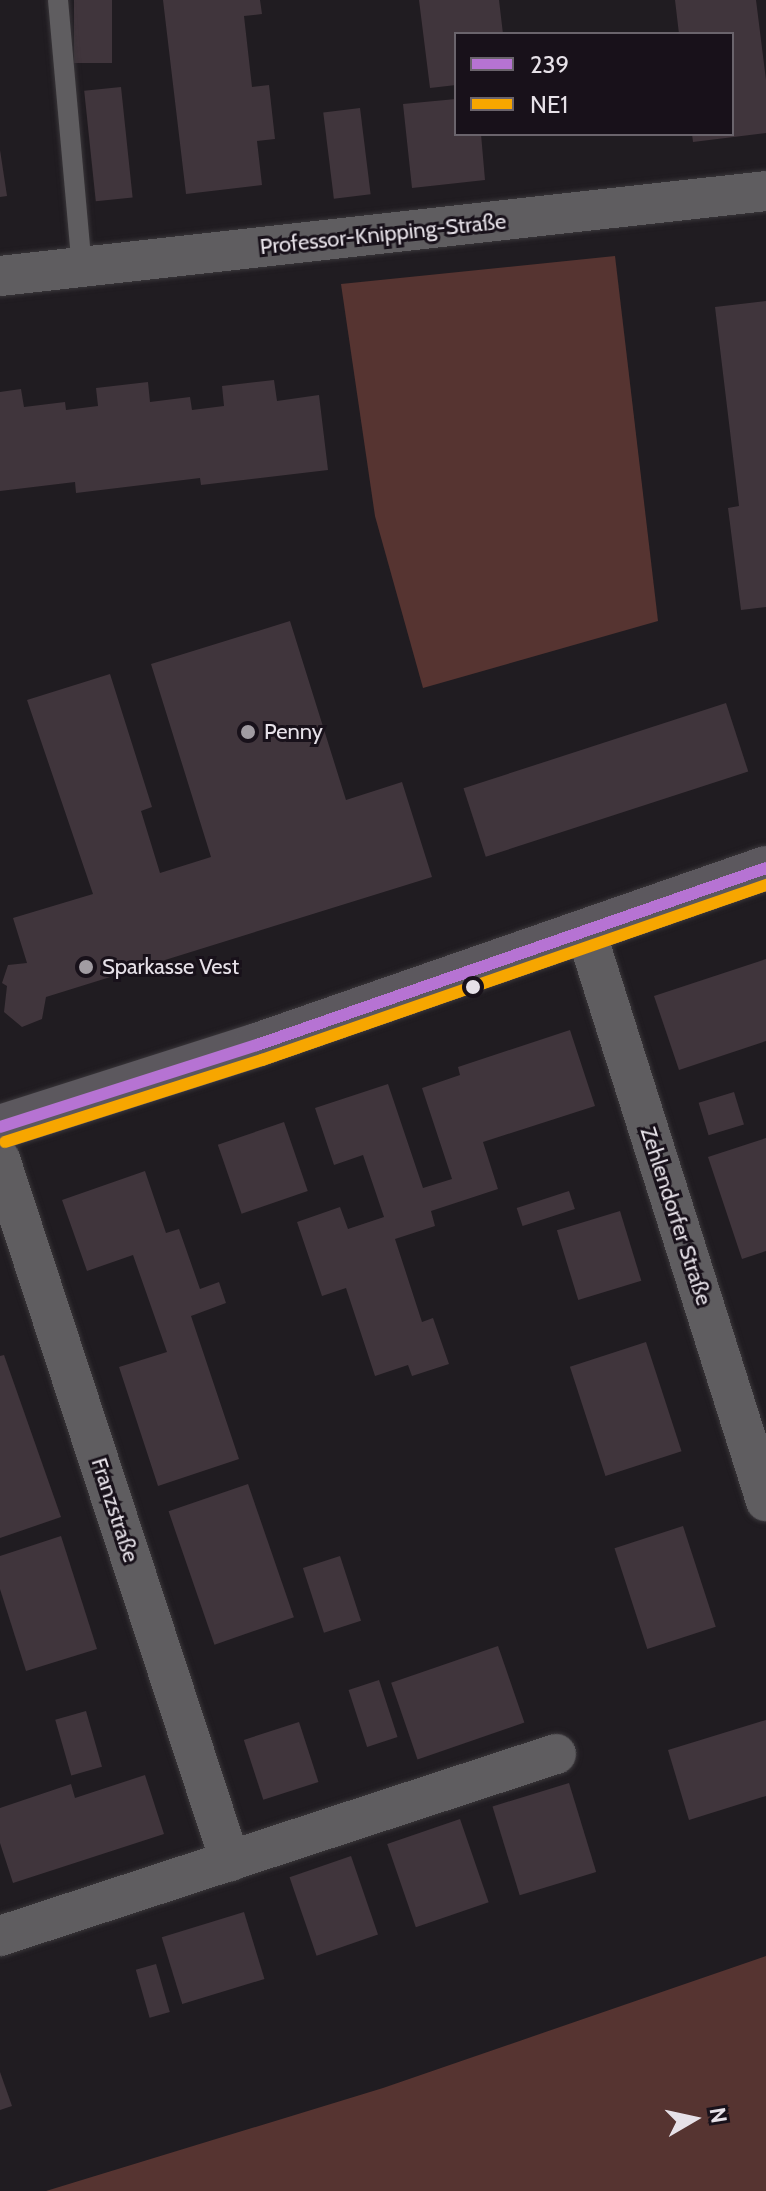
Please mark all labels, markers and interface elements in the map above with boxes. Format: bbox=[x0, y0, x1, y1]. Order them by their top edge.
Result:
legend bbox=[454, 32, 734, 136]
text: 239 bbox=[530, 50, 569, 79]
text: NE1 bbox=[530, 90, 568, 119]
street label: Professor-Knipping-Straße bbox=[259, 208, 507, 260]
place label: Penny bbox=[264, 719, 323, 745]
marker: Penny bbox=[239, 723, 257, 741]
place label: Sparkasse Vest bbox=[102, 954, 239, 980]
marker: Sparkasse Vest bbox=[77, 958, 95, 976]
unlabelled marker bbox=[465, 979, 481, 995]
street label: Zehlendorfer Straße bbox=[635, 1124, 717, 1308]
street label: Franzstraße bbox=[86, 1454, 144, 1566]
north arrow bbox=[654, 2079, 734, 2159]
text: N bbox=[704, 2105, 733, 2125]

